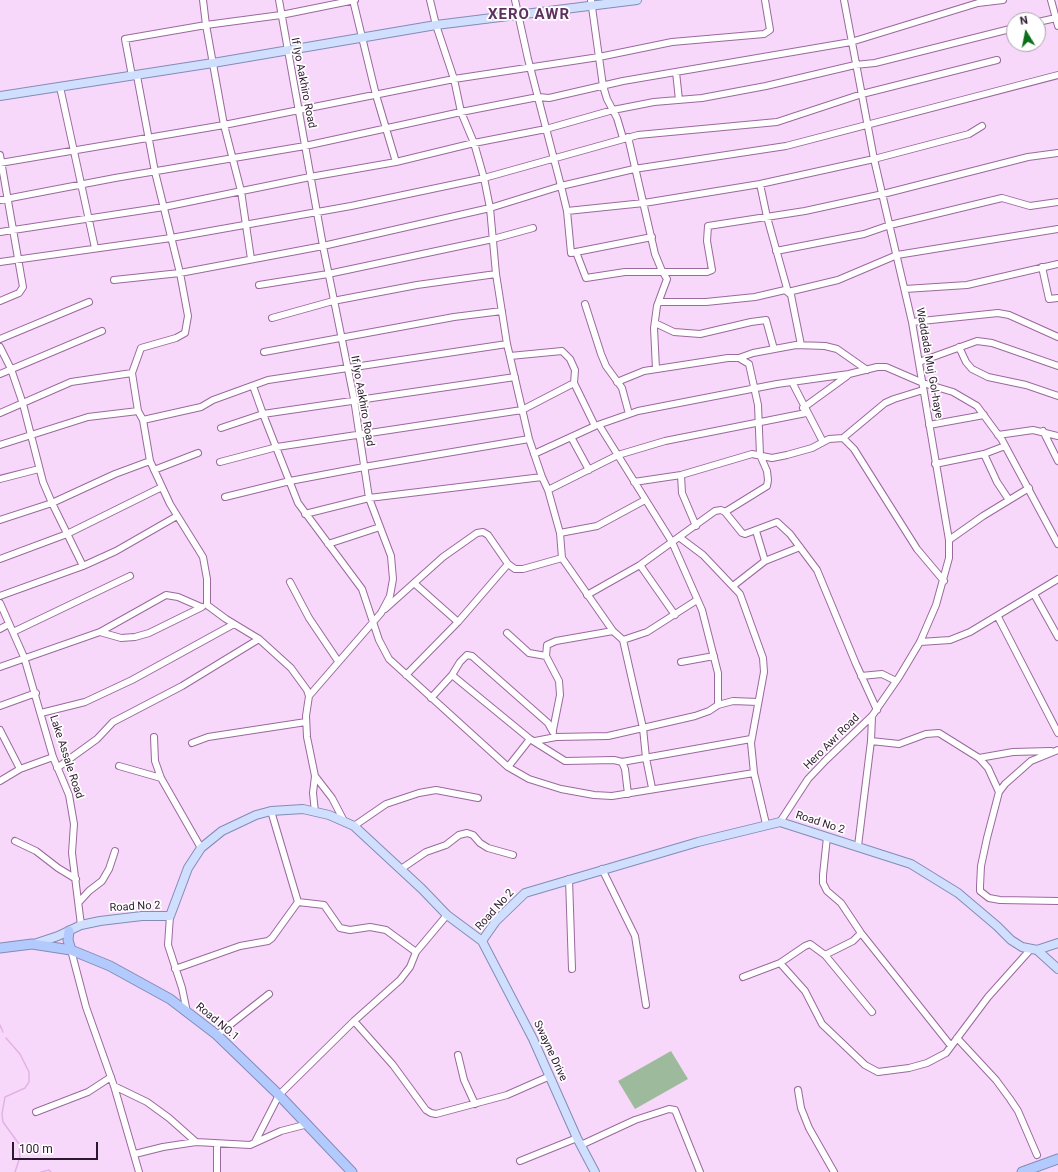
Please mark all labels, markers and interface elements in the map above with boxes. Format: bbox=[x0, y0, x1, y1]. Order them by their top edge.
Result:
district label: XERO AWR bbox=[488, 6, 570, 24]
north arrow bbox=[1006, 12, 1046, 52]
text: N bbox=[1019, 14, 1029, 28]
street label: If Iyo Aakhiro Road bbox=[288, 37, 318, 129]
street label: Waddada Muj Gol-haye bbox=[913, 307, 945, 419]
street label: If Iyo Aakhiro Road bbox=[348, 355, 376, 447]
street label: Hero Awr Road bbox=[801, 711, 863, 773]
street label: Lake Assale Road bbox=[46, 714, 86, 800]
street label: Road No 2 bbox=[794, 809, 846, 837]
street label: Road No 2 bbox=[473, 887, 517, 933]
street label: Road No 2 bbox=[109, 899, 161, 915]
street label: Road NO.1 bbox=[193, 1000, 241, 1044]
street label: Swayne Drive bbox=[530, 1019, 570, 1083]
scale bar bbox=[14, 1134, 100, 1160]
text: 100 m bbox=[19, 1142, 53, 1156]

